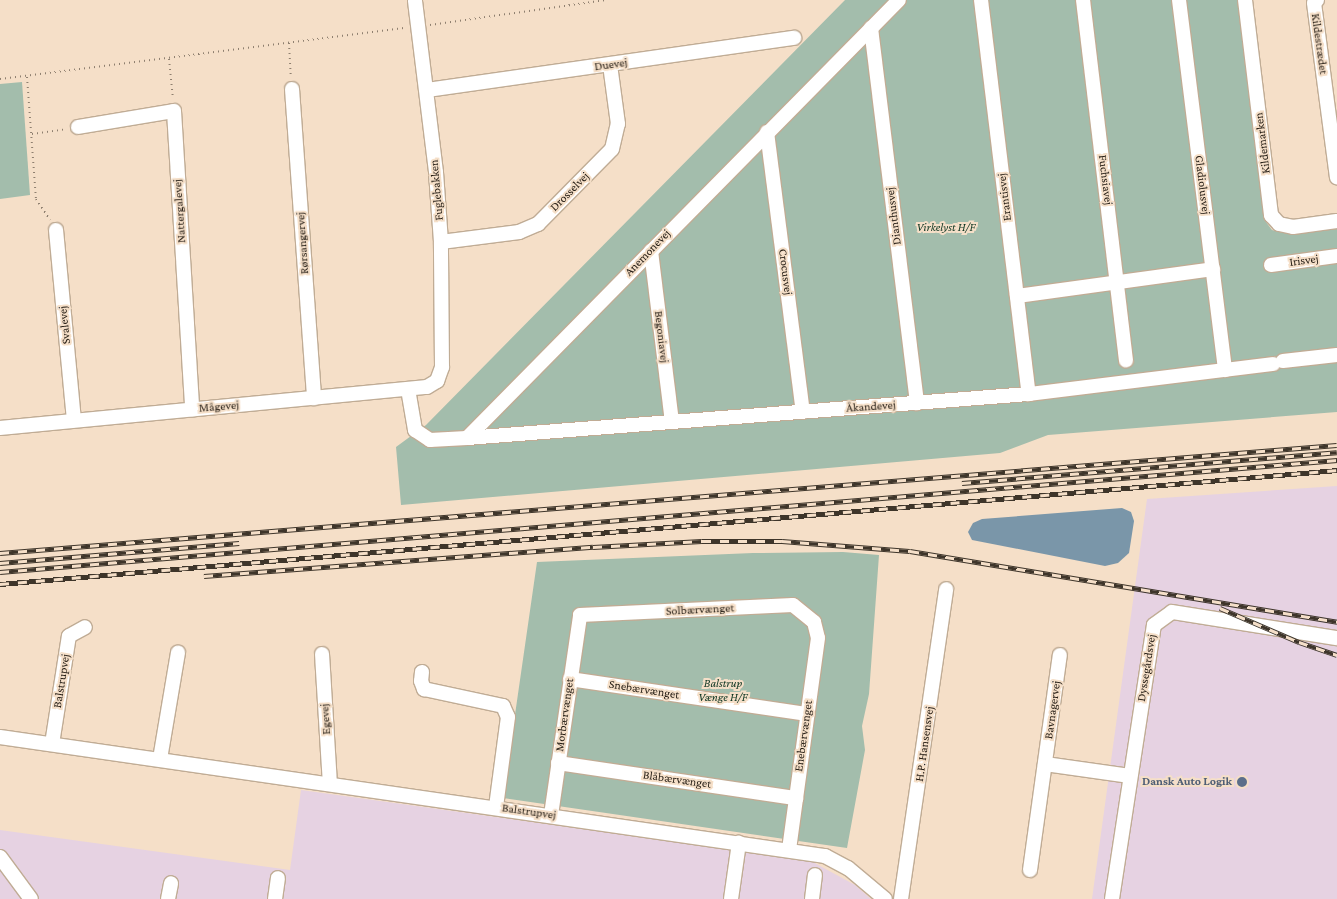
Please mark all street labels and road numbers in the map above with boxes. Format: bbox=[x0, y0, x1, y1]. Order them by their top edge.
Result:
street label: Kildestrædet bbox=[1308, 13, 1330, 75]
street label: Duevej bbox=[594, 56, 628, 74]
street label: Kildemarken bbox=[1252, 112, 1274, 174]
street label: Fuchsiavej bbox=[1095, 154, 1115, 206]
street label: Gladiolusvej bbox=[1191, 155, 1213, 215]
street label: Fuglebakken bbox=[427, 159, 447, 221]
street label: Drosselvej bbox=[547, 169, 593, 215]
street label: Erantisvej bbox=[995, 172, 1015, 222]
street label: Nattergalevej bbox=[171, 179, 189, 243]
street label: Dianthusvej bbox=[883, 186, 905, 246]
street label: Rørsangervej bbox=[294, 211, 312, 275]
street label: Anemonevej bbox=[622, 227, 674, 279]
street label: Crocusvej bbox=[775, 248, 795, 296]
street label: Irisvej bbox=[1288, 252, 1320, 270]
street label: Svalevej bbox=[56, 305, 74, 345]
street label: Begoniavej bbox=[651, 310, 671, 364]
street label: Mågevej bbox=[198, 398, 240, 416]
street label: Åkandevej bbox=[846, 398, 896, 416]
street label: Solbærvænget bbox=[665, 601, 735, 619]
street label: Dyssegårdsvej bbox=[1135, 633, 1159, 703]
street label: Balstrupvej bbox=[51, 653, 73, 709]
street label: Morbærvænget bbox=[553, 677, 577, 753]
street label: Snebærvænget bbox=[608, 677, 680, 703]
street label: Bavnagervej bbox=[1042, 680, 1064, 740]
street label: Enebærvænget bbox=[792, 699, 816, 773]
street label: Egevej bbox=[318, 703, 334, 735]
street label: H.P. Hansensvej bbox=[913, 705, 937, 783]
street label: Blåbærvænget bbox=[642, 768, 712, 792]
street label: Balstrupvej bbox=[501, 801, 557, 823]

